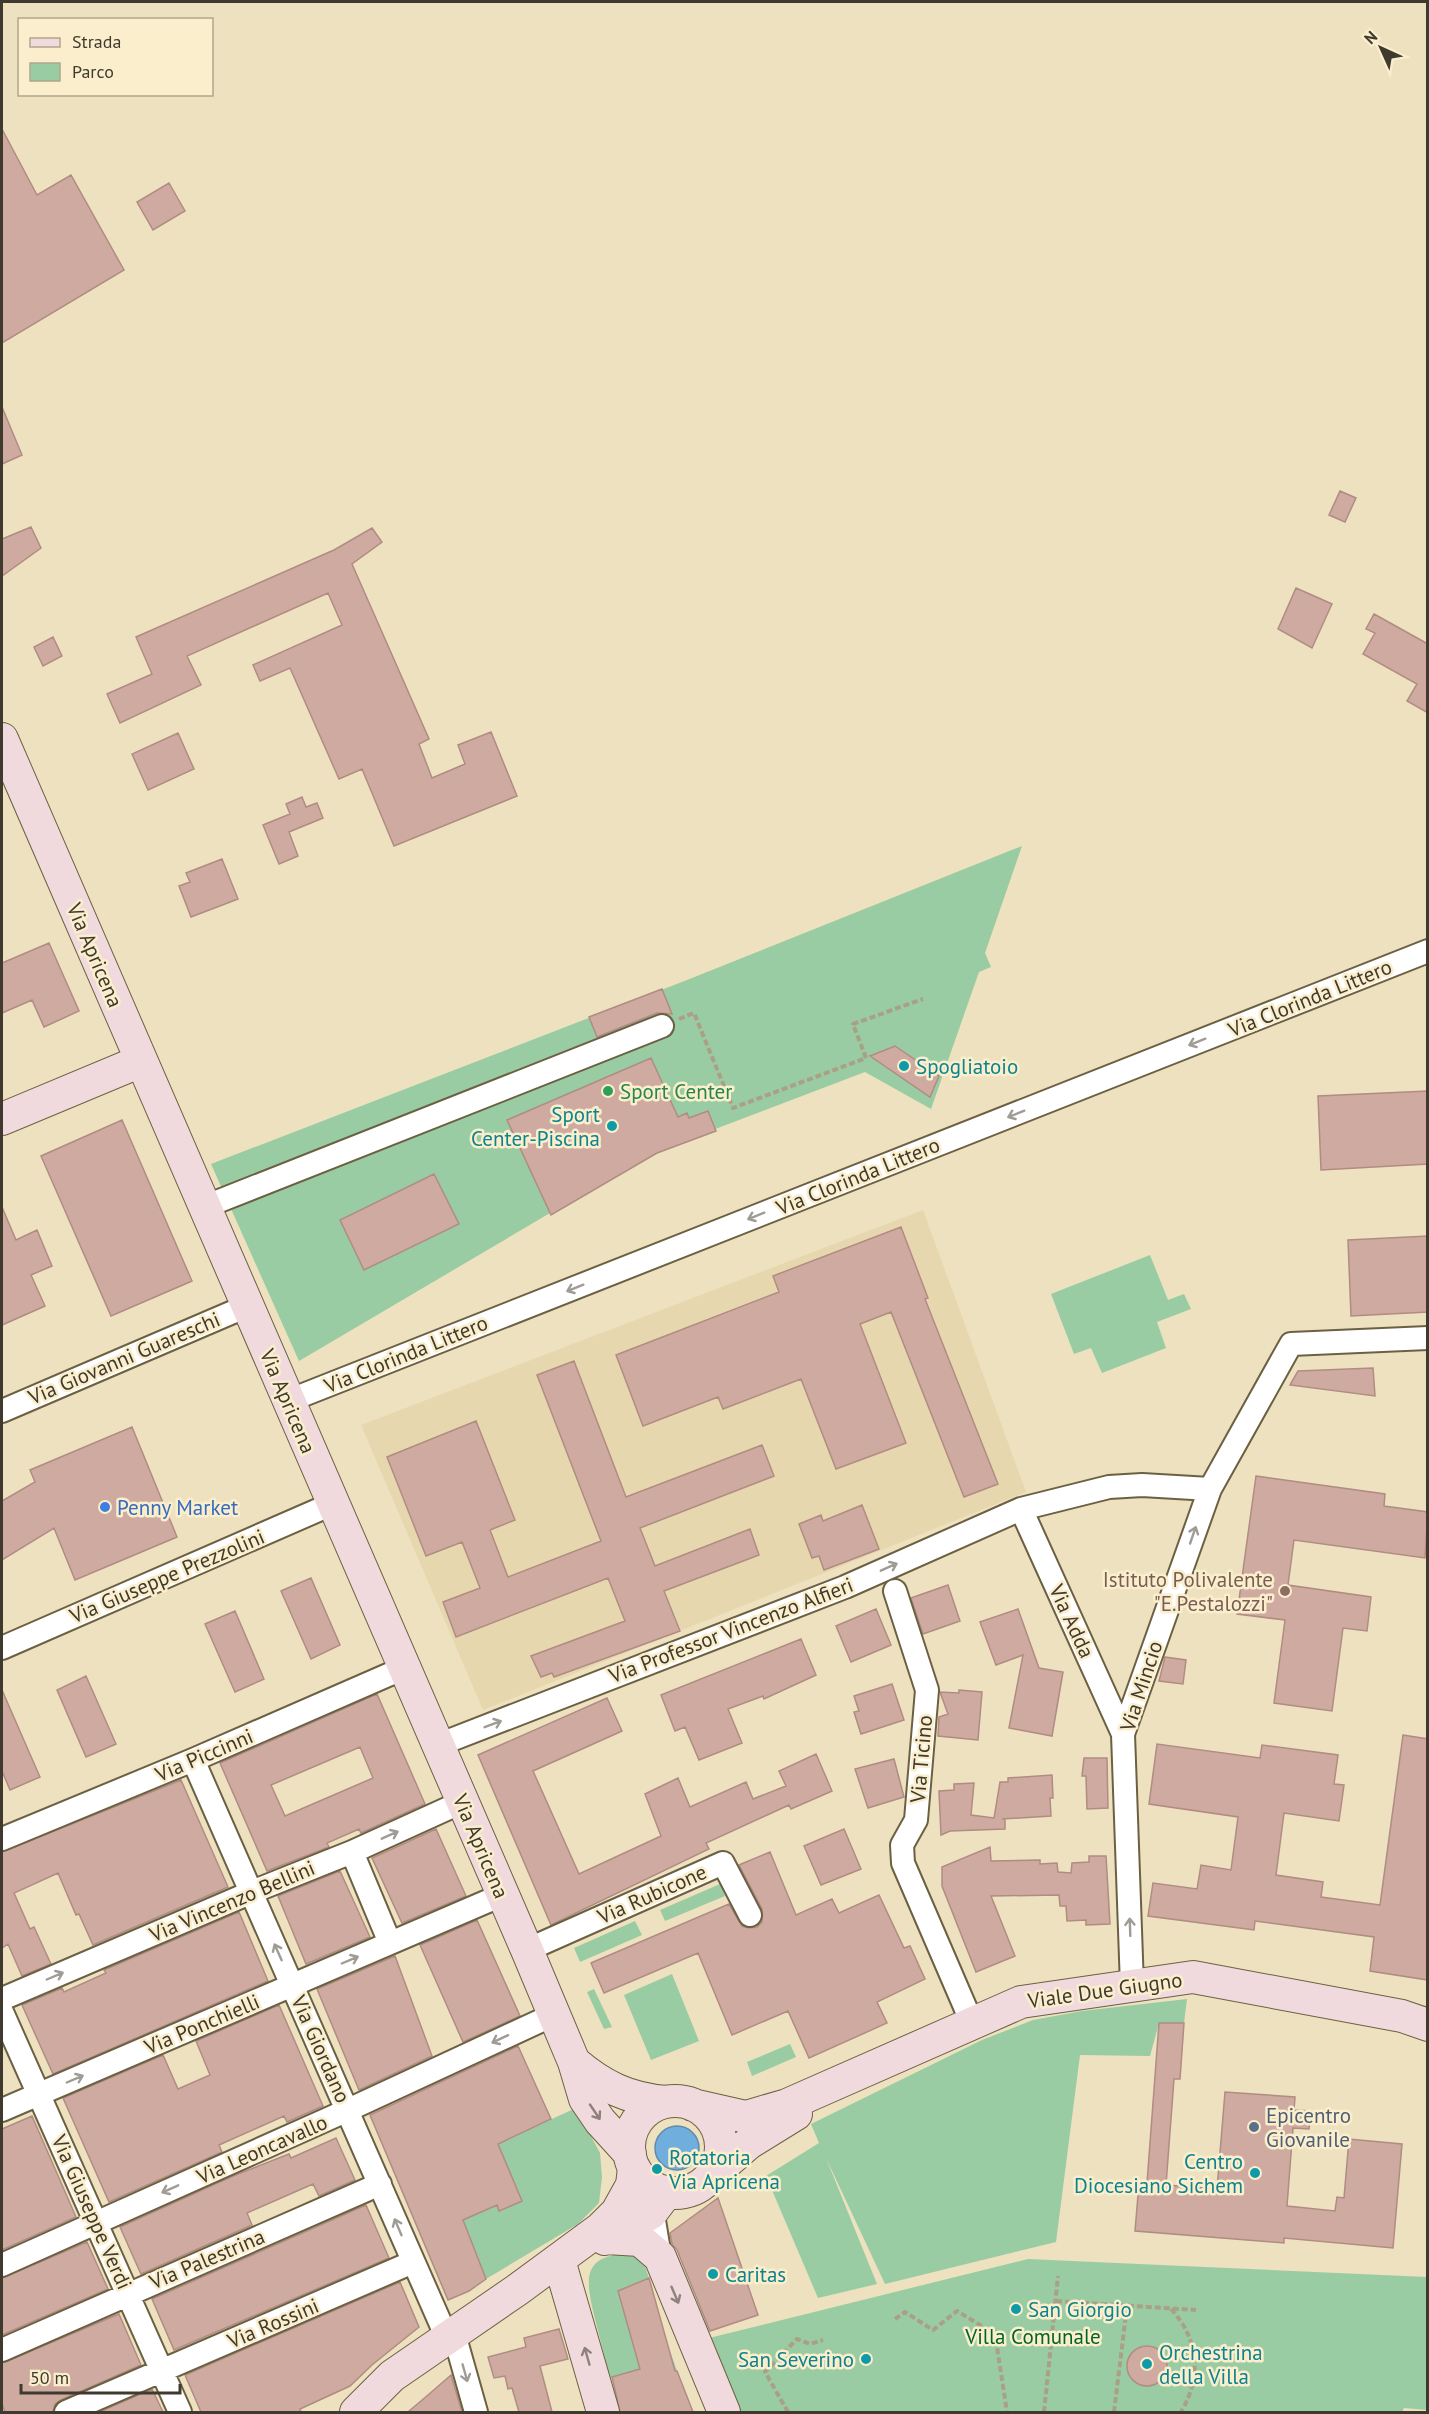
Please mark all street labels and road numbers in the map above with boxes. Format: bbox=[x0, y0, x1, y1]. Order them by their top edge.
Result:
street label: Via Apricena bbox=[61, 898, 129, 1011]
street label: Via Clorinda Littero bbox=[1223, 953, 1396, 1043]
street label: Via Clorinda Littero bbox=[771, 1131, 944, 1221]
street label: Via Giovanni Guareschi bbox=[23, 1305, 224, 1411]
street label: Via Clorinda Littero bbox=[319, 1309, 492, 1399]
street label: Via Apricena bbox=[254, 1344, 322, 1457]
street label: Via Giuseppe Prezzolini bbox=[65, 1523, 268, 1630]
street label: Via Professor Vincenzo Alfieri bbox=[604, 1571, 857, 1689]
street label: Via Adda bbox=[1043, 1579, 1101, 1662]
street label: Via Mincio bbox=[1113, 1637, 1168, 1736]
street label: Via Ticino bbox=[904, 1714, 938, 1805]
street label: Via Piccinni bbox=[150, 1722, 257, 1788]
street label: Via Apricena bbox=[447, 1789, 515, 1902]
street label: Via Vincenzo Bellini bbox=[144, 1854, 319, 1948]
street label: Via Rubicone bbox=[592, 1858, 711, 1930]
street label: Viale Due Giugno bbox=[1025, 1966, 1184, 2014]
street label: Via Ponchielli bbox=[139, 1988, 264, 2061]
street label: Via Giordano bbox=[285, 1990, 357, 2107]
street label: Via Leoncavallo bbox=[191, 2108, 332, 2190]
street label: Via Giuseppe Verdi bbox=[45, 2129, 138, 2294]
street label: Via Palestrina bbox=[144, 2223, 269, 2296]
street label: Via Rossini bbox=[222, 2292, 323, 2355]

